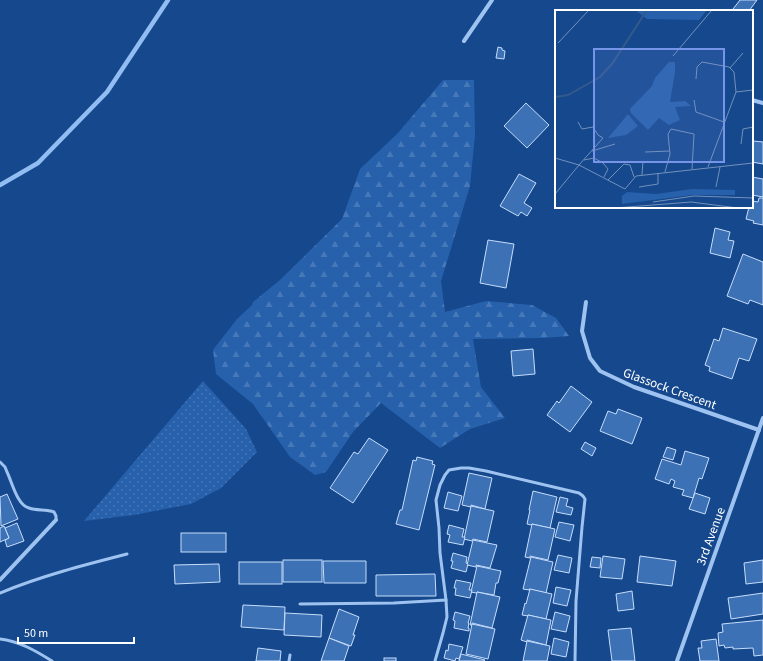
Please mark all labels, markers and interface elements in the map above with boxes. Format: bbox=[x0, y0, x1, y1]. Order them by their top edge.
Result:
inset map bbox=[555, 10, 753, 208]
street label: Glassock Crescent bbox=[620, 364, 719, 414]
street label: 3rd Avenue bbox=[692, 505, 730, 568]
scale bar bbox=[18, 619, 134, 645]
text: 50 m bbox=[24, 625, 48, 642]

